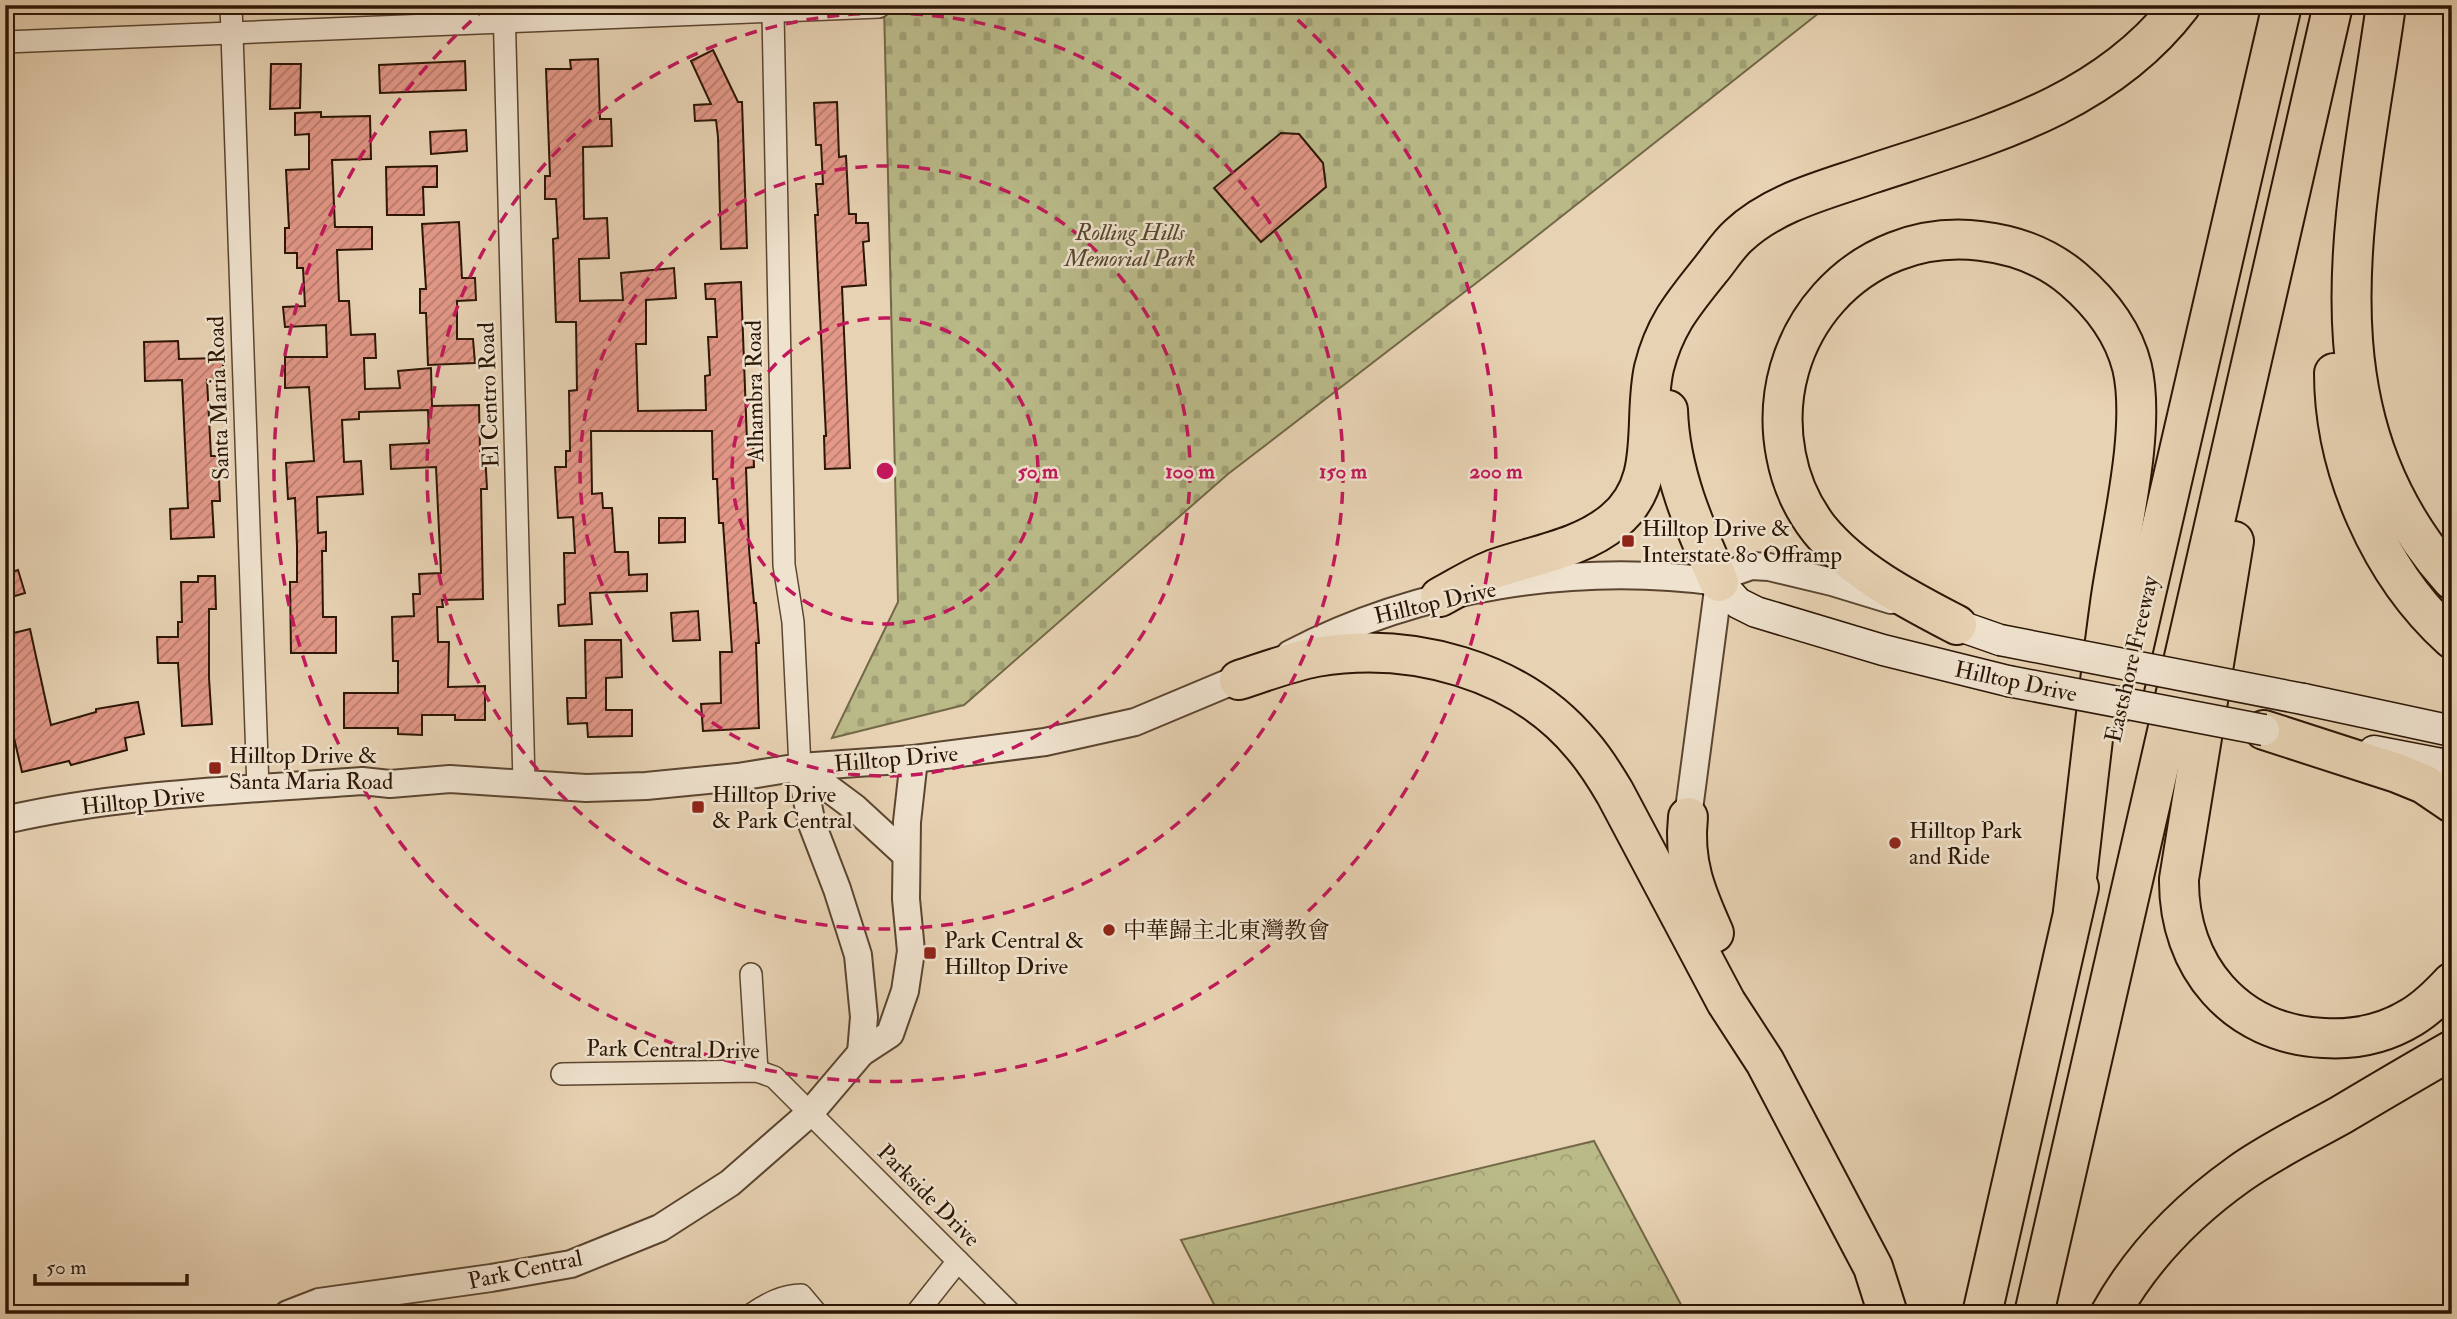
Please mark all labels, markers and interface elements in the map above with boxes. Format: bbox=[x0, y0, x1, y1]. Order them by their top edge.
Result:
park label: Rolling Hills Memorial Park bbox=[1062, 218, 1196, 273]
street label: Santa Maria Road bbox=[201, 315, 236, 481]
street label: Alhambra Road bbox=[739, 320, 770, 463]
street label: El Centro Road bbox=[471, 322, 506, 468]
text: 50 m bbox=[1018, 458, 1059, 485]
text: 100 m bbox=[1165, 458, 1216, 485]
text: 150 m bbox=[1319, 458, 1368, 485]
text: 200 m bbox=[1470, 458, 1523, 485]
centre of rings bbox=[873, 459, 897, 483]
place label: Hilltop Drive & Interstate 80 Offramp bbox=[1642, 514, 1842, 570]
marker: Hilltop Drive & Interstate 80 Offramp bbox=[1620, 533, 1636, 549]
street label: Eastshore Freeway bbox=[2098, 572, 2165, 745]
street label: Hilltop Drive bbox=[1371, 574, 1499, 632]
street label: Hilltop Drive bbox=[1952, 654, 2080, 710]
street label: Hilltop Drive bbox=[833, 739, 960, 779]
place label: Hilltop Drive & Santa Maria Road bbox=[229, 741, 393, 796]
marker: Hilltop Drive & Santa Maria Road bbox=[207, 760, 223, 776]
street label: Hilltop Drive bbox=[80, 780, 207, 822]
place label: Hilltop Drive & Park Central bbox=[712, 780, 852, 835]
marker: Hilltop Drive & Park Central bbox=[690, 799, 706, 815]
place label: Hilltop Park and Ride bbox=[1909, 816, 2022, 871]
marker: Hilltop Park and Ride bbox=[1887, 835, 1903, 851]
place label: 中華歸主北東灣教會 bbox=[1123, 916, 1330, 945]
marker: 中華歸主北東灣教會 bbox=[1101, 922, 1117, 938]
place label: Park Central & Hilltop Drive bbox=[944, 926, 1084, 982]
marker: Park Central & Hilltop Drive bbox=[922, 945, 938, 961]
street label: Park Central Drive bbox=[586, 1033, 760, 1066]
street label: Parkside Drive bbox=[871, 1138, 987, 1253]
scale bar bbox=[35, 1242, 187, 1286]
street label: Park Central bbox=[465, 1243, 585, 1296]
text: 50 m bbox=[46, 1254, 87, 1281]

